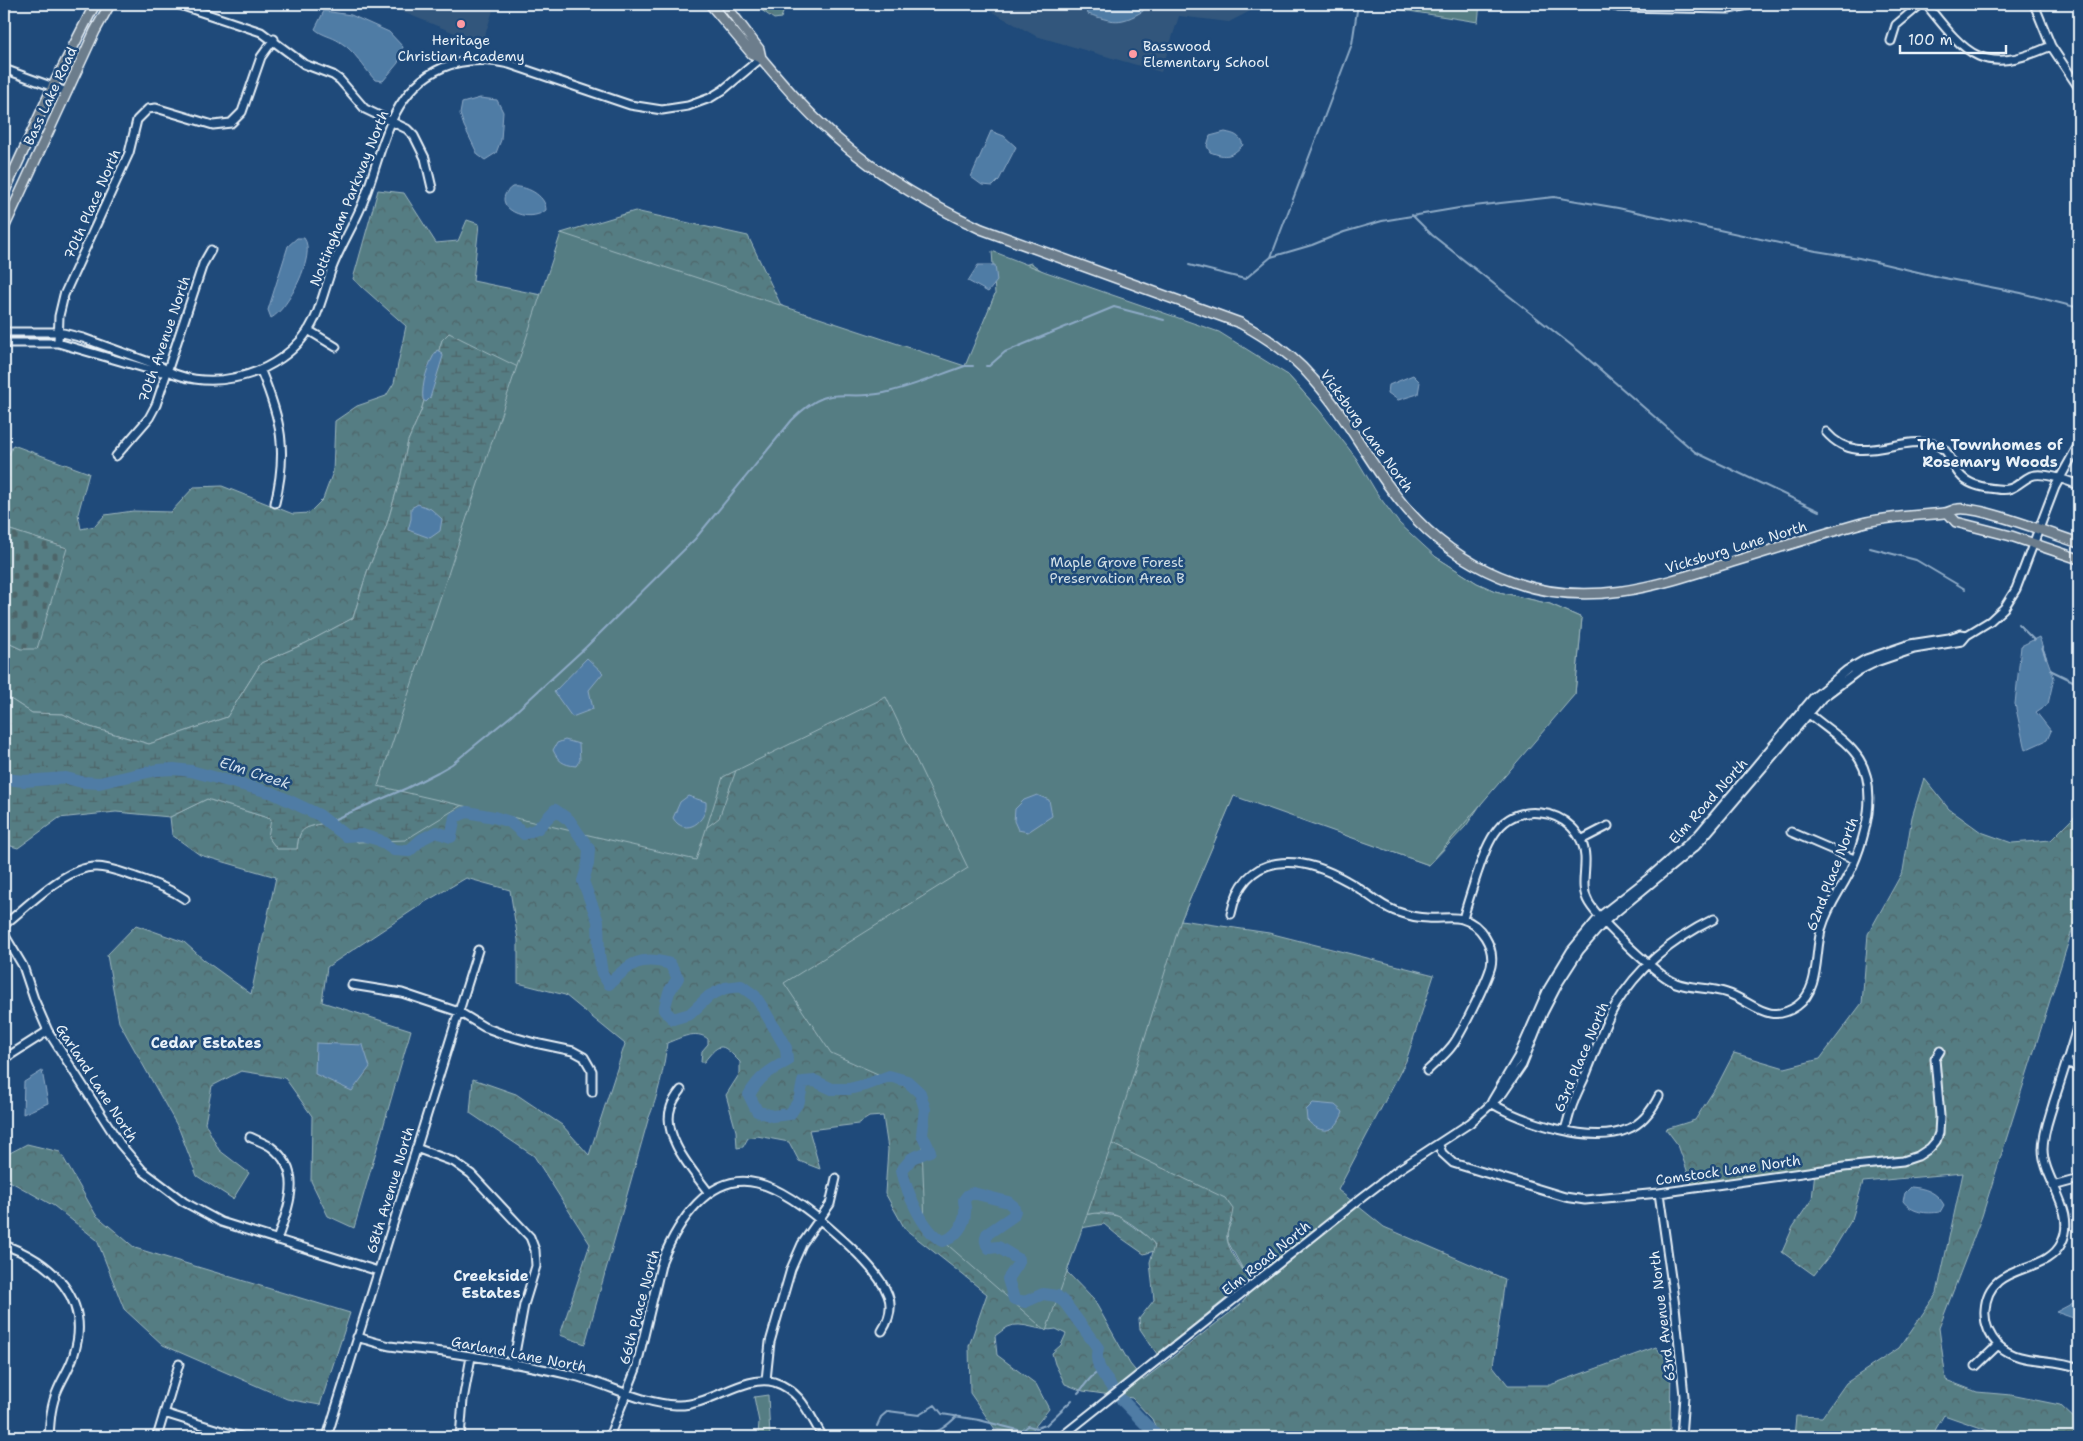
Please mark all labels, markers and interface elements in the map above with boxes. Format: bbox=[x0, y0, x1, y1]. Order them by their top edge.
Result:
marker: Heritage Christian Academy bbox=[455, 18, 467, 30]
scale bar bbox=[1900, 22, 2007, 54]
text: 100 m bbox=[1908, 30, 1953, 50]
place label: Heritage Christian Academy bbox=[397, 31, 525, 65]
place label: Basswood Elementary School bbox=[1143, 37, 1270, 71]
street label: Bass Lake Road bbox=[19, 44, 81, 148]
marker: Basswood Elementary School bbox=[1127, 48, 1139, 60]
street label: Nottingham Parkway North bbox=[305, 107, 393, 289]
street label: 70th Place North bbox=[60, 146, 124, 262]
street label: 70th Avenue North bbox=[134, 273, 194, 405]
street label: Vicksburg Lane North bbox=[1316, 366, 1418, 496]
district label: The Townhomes of Rosemary Woods bbox=[1917, 435, 2063, 472]
street label: Vicksburg Lane North bbox=[1663, 517, 1809, 577]
park label: Maple Grove Forest Preservation Area B bbox=[1050, 553, 1184, 587]
water label: Elm Creek bbox=[217, 752, 293, 794]
street label: Elm Road North bbox=[1665, 754, 1751, 848]
street label: 62nd Place North bbox=[1802, 815, 1862, 933]
street label: 63rd Place North bbox=[1550, 999, 1612, 1115]
street label: Garland Lane North bbox=[52, 1020, 142, 1146]
district label: Cedar Estates bbox=[151, 1033, 261, 1053]
street label: 68th Avenue North bbox=[362, 1124, 418, 1256]
street label: Comstock Lane North bbox=[1654, 1151, 1802, 1189]
street label: Elm Road North bbox=[1218, 1217, 1314, 1299]
street label: 66th Place North bbox=[615, 1247, 663, 1367]
street label: 63rd Avenue North bbox=[1645, 1249, 1679, 1383]
district label: Creekside Estates bbox=[453, 1266, 529, 1303]
street label: Garland Lane North bbox=[450, 1332, 588, 1376]

